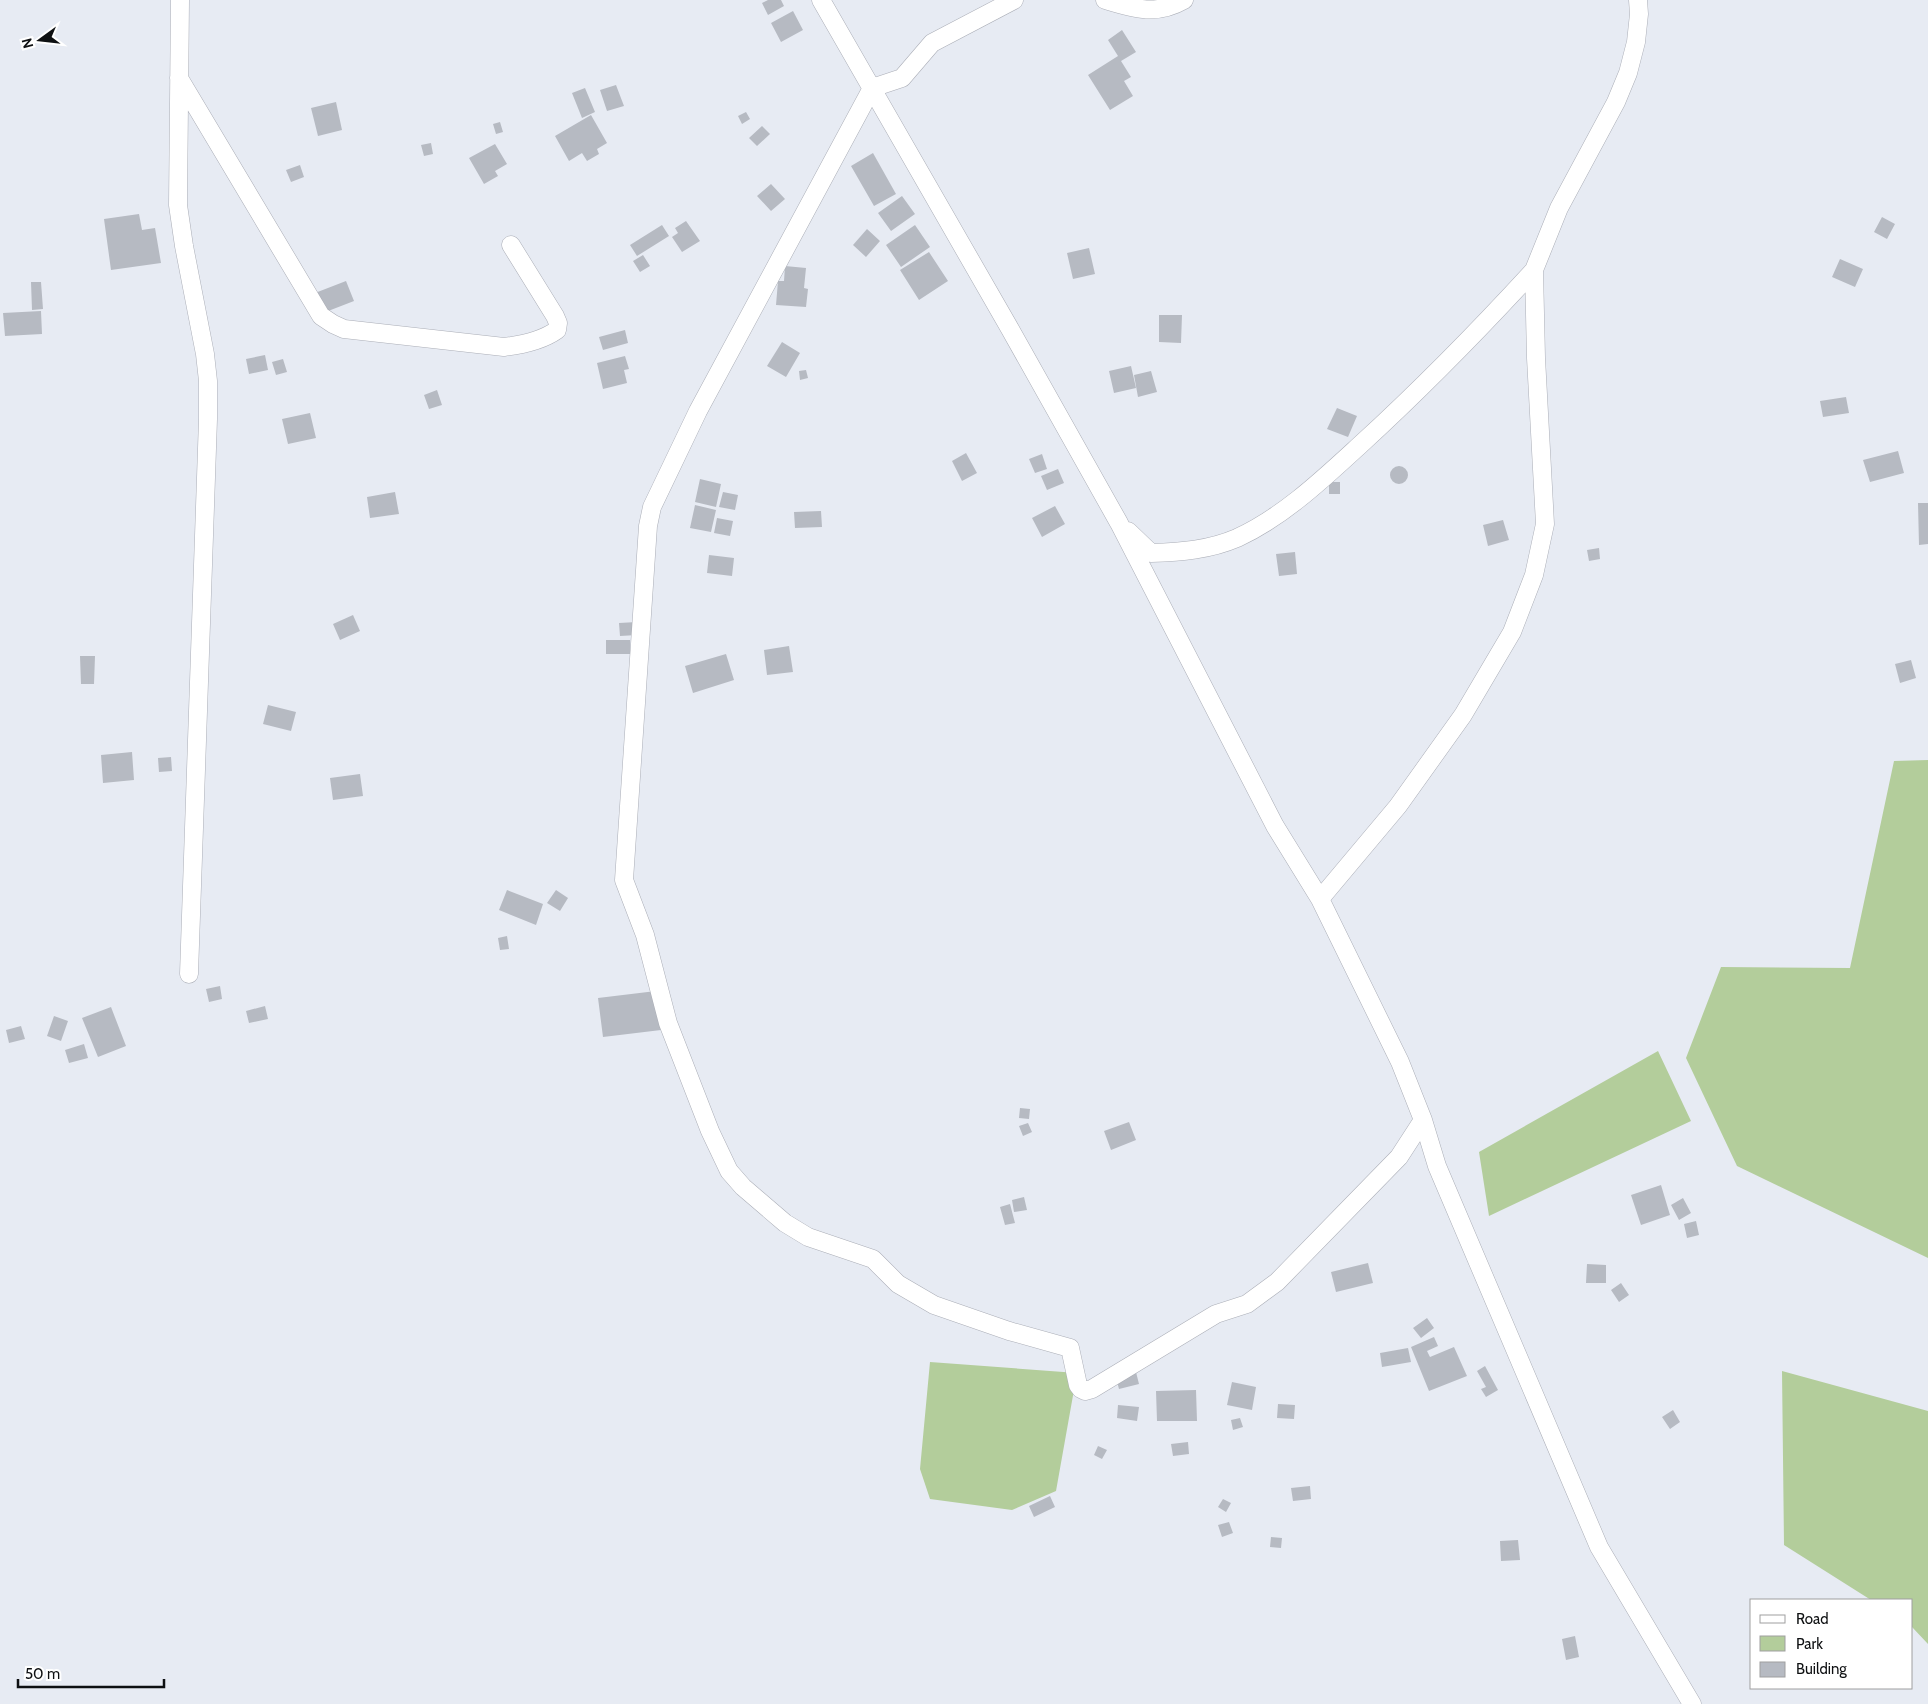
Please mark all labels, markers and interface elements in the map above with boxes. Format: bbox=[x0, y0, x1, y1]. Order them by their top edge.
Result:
north arrow bbox=[15, 15, 65, 65]
text: N bbox=[17, 36, 37, 50]
legend bbox=[1750, 1599, 1913, 1689]
text: Road bbox=[1796, 1610, 1829, 1628]
text: Park bbox=[1796, 1635, 1823, 1653]
scale bar bbox=[18, 1656, 164, 1688]
text: Building bbox=[1796, 1660, 1847, 1678]
text: 50 m bbox=[25, 1665, 60, 1683]

